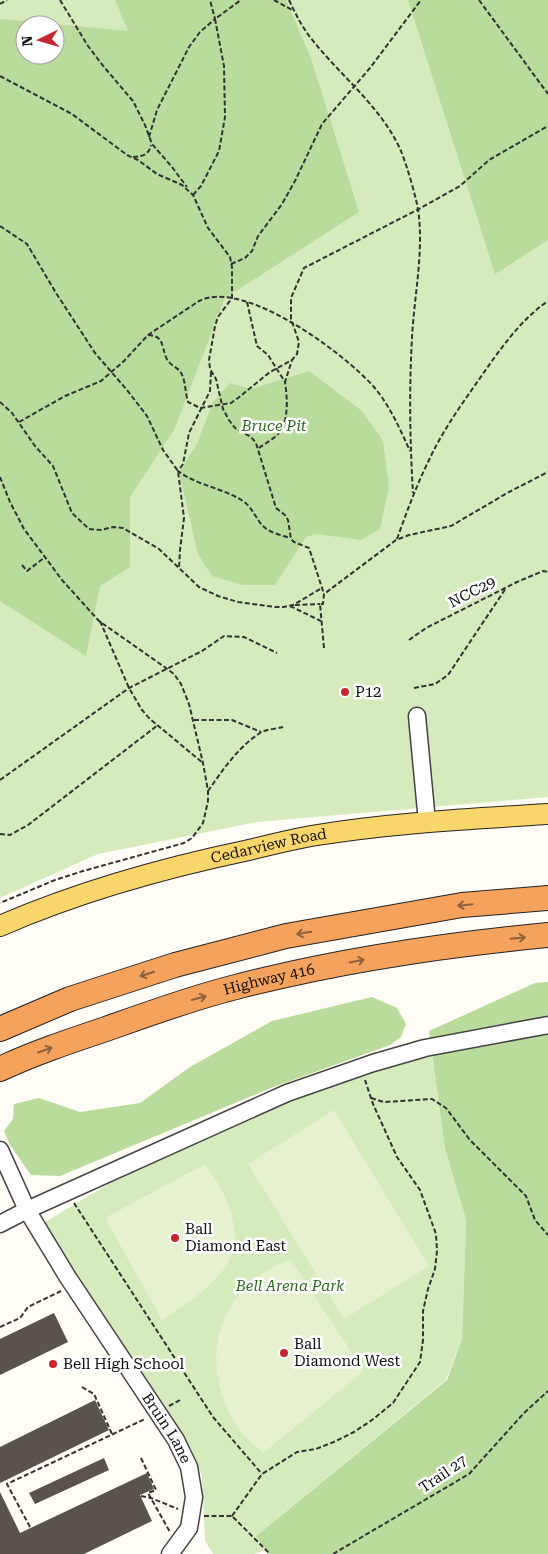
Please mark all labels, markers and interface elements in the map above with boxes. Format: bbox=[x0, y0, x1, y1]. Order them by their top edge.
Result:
north arrow bbox=[15, 15, 65, 65]
text: N bbox=[19, 35, 35, 47]
park label: Bruce Pit bbox=[241, 417, 307, 435]
street label: NCC29 bbox=[445, 573, 499, 611]
place label: P12 bbox=[355, 683, 382, 701]
marker: P12 bbox=[339, 686, 351, 698]
street label: Cedarview Road bbox=[209, 825, 328, 867]
one-way arrow bbox=[457, 900, 473, 910]
one-way arrow bbox=[297, 928, 313, 938]
one-way arrow bbox=[510, 933, 526, 943]
one-way arrow bbox=[349, 956, 365, 965]
street label: Highway 416 bbox=[221, 960, 316, 999]
one-way arrow bbox=[140, 970, 156, 980]
one-way arrow bbox=[191, 992, 207, 1002]
one-way arrow bbox=[37, 1045, 52, 1054]
place label: Ball Diamond East bbox=[185, 1220, 286, 1255]
marker: Ball Diamond East bbox=[169, 1232, 181, 1244]
park label: Bell Arena Park bbox=[235, 1277, 345, 1295]
place label: Ball Diamond West bbox=[294, 1335, 400, 1370]
marker: Ball Diamond West bbox=[278, 1347, 290, 1359]
place label: Bell High School bbox=[63, 1355, 185, 1373]
marker: Bell High School bbox=[47, 1358, 59, 1370]
street label: Bruin Lane bbox=[138, 1390, 195, 1466]
street label: Trail 27 bbox=[416, 1451, 470, 1497]

